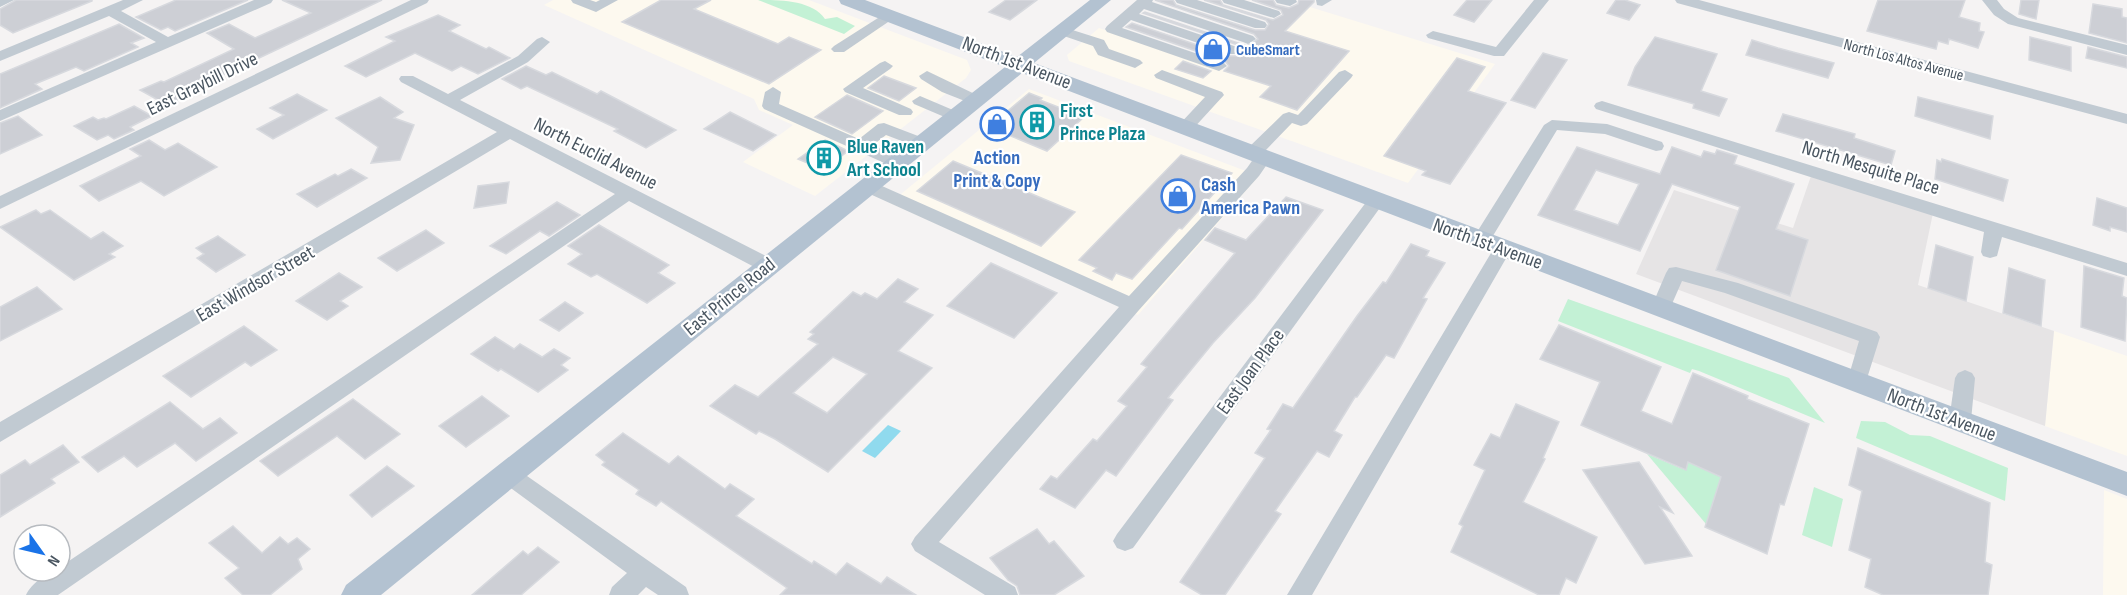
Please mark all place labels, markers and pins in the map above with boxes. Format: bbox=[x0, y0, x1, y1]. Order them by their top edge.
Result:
shop icon: CubeSmart bbox=[1195, 31, 1231, 67]
place label: CubeSmart bbox=[1236, 41, 1300, 60]
place label: First Prince Plaza bbox=[1060, 99, 1145, 146]
building icon: First Prince Plaza bbox=[1019, 104, 1055, 140]
shop icon: Action Print & Copy bbox=[979, 106, 1015, 142]
place label: Blue Raven Art School bbox=[846, 135, 924, 182]
building icon: Blue Raven Art School bbox=[806, 140, 842, 176]
place label: Action Print & Copy bbox=[953, 146, 1041, 193]
place label: Cash America Pawn bbox=[1200, 173, 1300, 220]
shop icon: Cash America Pawn bbox=[1160, 178, 1196, 214]

